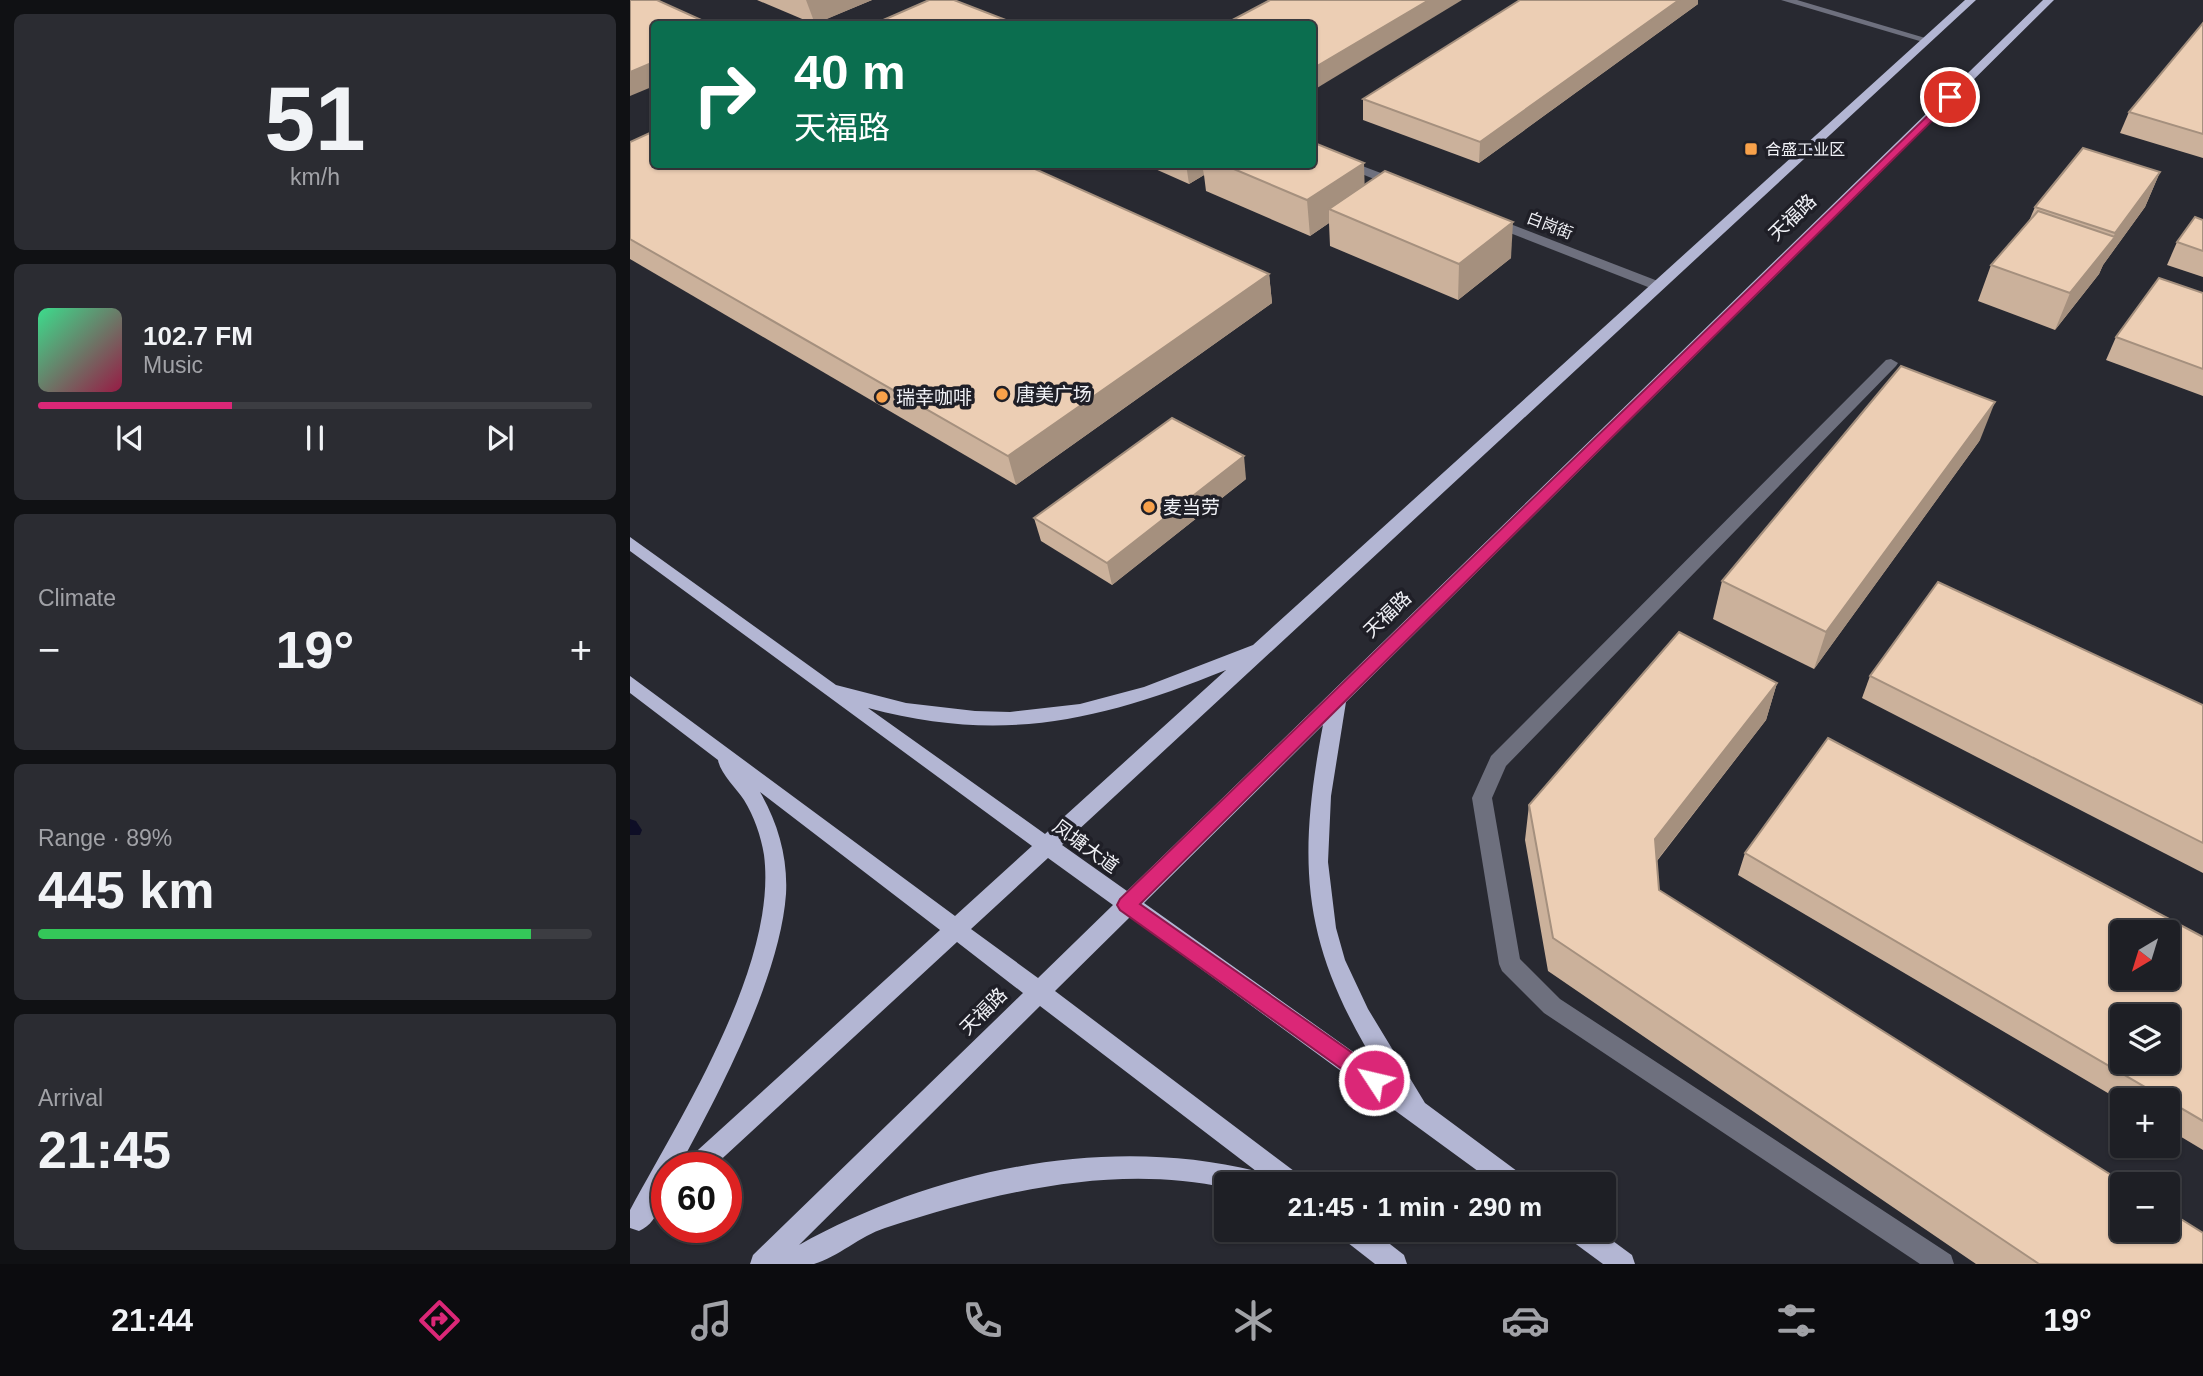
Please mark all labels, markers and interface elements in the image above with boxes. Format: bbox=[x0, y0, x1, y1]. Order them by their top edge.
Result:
text: 40 m bbox=[794, 45, 906, 99]
icon: right bbox=[679, 49, 770, 140]
pin bbox=[1920, 67, 1980, 127]
text: 51 bbox=[264, 68, 366, 169]
icon: arrive bbox=[1931, 78, 1969, 116]
text: 天福路 bbox=[794, 110, 890, 146]
marker: 合盛工业区 bbox=[1743, 141, 1759, 157]
place label: 合盛工业区 bbox=[1765, 141, 1845, 158]
text: km/h bbox=[290, 164, 340, 190]
street label: 天福路 bbox=[1765, 190, 1820, 245]
street label: 白岗街 bbox=[1524, 209, 1575, 242]
text: 102.7 FM bbox=[143, 321, 253, 351]
text: Music bbox=[143, 352, 203, 378]
place label: 唐美广场 bbox=[1016, 384, 1092, 405]
marker: 唐美广场 bbox=[994, 386, 1010, 402]
place label: 瑞幸咖啡 bbox=[896, 387, 972, 408]
marker: 瑞幸咖啡 bbox=[874, 389, 890, 405]
icon: previous bbox=[111, 419, 149, 457]
icon: pause bbox=[296, 419, 334, 457]
icon: next bbox=[481, 419, 519, 457]
place label: 麦当劳 bbox=[1163, 497, 1220, 518]
marker: 麦当劳 bbox=[1141, 499, 1157, 515]
text: Climate bbox=[38, 585, 116, 611]
street label: 天福路 bbox=[1360, 587, 1415, 642]
text: 19° bbox=[276, 621, 354, 679]
text: − bbox=[38, 629, 60, 671]
text: + bbox=[570, 629, 592, 671]
street label: 凤塘大道 bbox=[1049, 816, 1123, 877]
text: Range · 89% bbox=[38, 825, 172, 851]
text: 445 km bbox=[38, 861, 214, 919]
north arrow bbox=[2110, 920, 2180, 990]
map controls bbox=[2110, 920, 2180, 1242]
street label: 天福路 bbox=[956, 984, 1011, 1039]
button: layers bbox=[2110, 1004, 2180, 1074]
position arrow bbox=[1337, 1043, 1411, 1117]
text: Arrival bbox=[38, 1085, 103, 1111]
button: + bbox=[2110, 1088, 2180, 1158]
text: 21:45 bbox=[38, 1121, 171, 1179]
speed limit sign: 60 bbox=[651, 1152, 742, 1243]
button: − bbox=[2110, 1172, 2180, 1242]
text: 21:45 · 1 min · 290 m bbox=[1288, 1192, 1542, 1222]
icon: directions bbox=[415, 1296, 464, 1345]
icon: music bbox=[687, 1296, 736, 1345]
icon: phone bbox=[958, 1296, 1007, 1345]
icon: climate bbox=[1229, 1296, 1278, 1345]
icon: car bbox=[1501, 1296, 1550, 1345]
icon: filters bbox=[1772, 1296, 1821, 1345]
text: 21:44 bbox=[111, 1302, 193, 1338]
text: 19° bbox=[2043, 1302, 2092, 1338]

